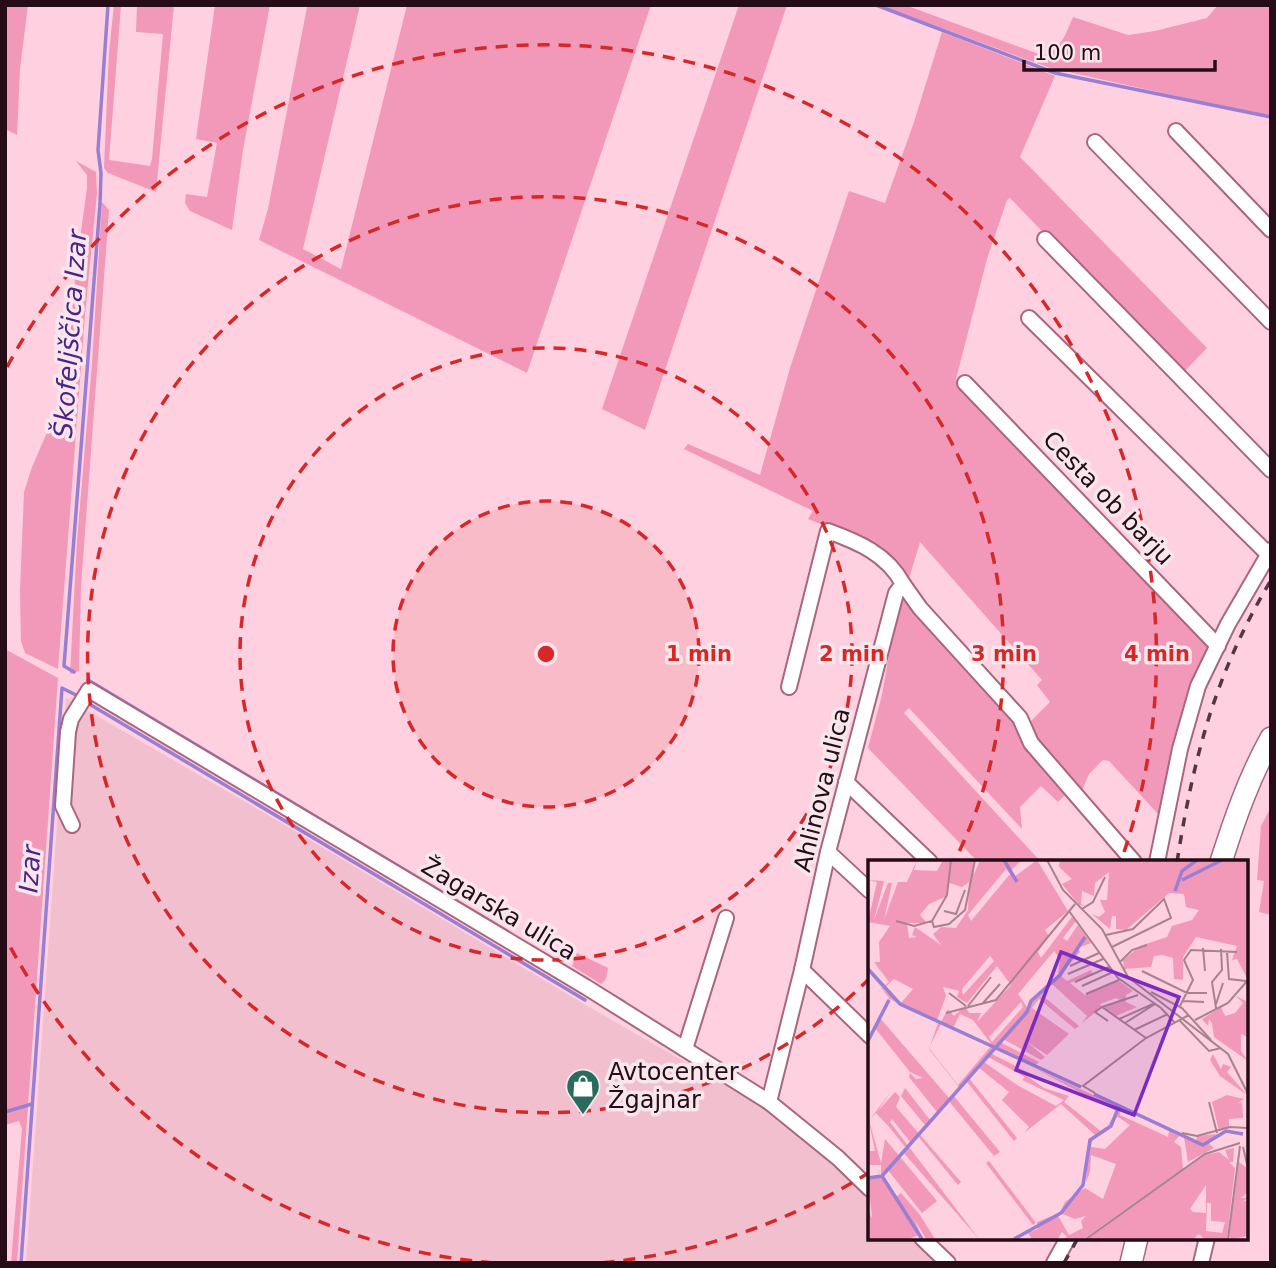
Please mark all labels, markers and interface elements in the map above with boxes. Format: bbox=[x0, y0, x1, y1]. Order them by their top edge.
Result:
scale bar bbox=[1024, 28, 1215, 72]
text: 100 m bbox=[1034, 41, 1101, 65]
water label: Škofeljščica Izar bbox=[47, 227, 92, 439]
street label: Cesta ob barju bbox=[1037, 425, 1179, 571]
centre of rings bbox=[534, 642, 558, 666]
text: 1 min bbox=[666, 642, 732, 666]
text: 2 min bbox=[819, 642, 885, 666]
text: 3 min bbox=[971, 642, 1037, 666]
text: 4 min bbox=[1124, 642, 1190, 666]
street label: Ahlinova ulica bbox=[788, 705, 856, 875]
water label: Izar bbox=[13, 842, 47, 894]
street label: Žagarska ulica bbox=[416, 851, 582, 966]
inset map bbox=[868, 860, 1248, 1240]
place label: Avtocenter Žgajnar bbox=[608, 1058, 739, 1114]
shop icon: Avtocenter Žgajnar bbox=[564, 1067, 602, 1116]

